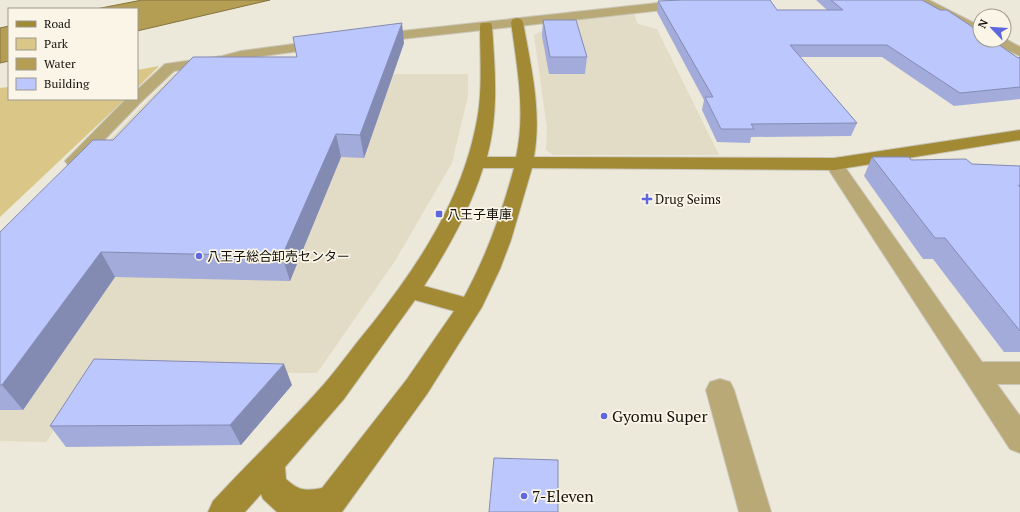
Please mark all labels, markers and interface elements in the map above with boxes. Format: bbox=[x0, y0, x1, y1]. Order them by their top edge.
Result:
legend bbox=[8, 8, 138, 100]
north arrow bbox=[972, 8, 1012, 48]
text: Road bbox=[44, 16, 71, 31]
text: N bbox=[975, 16, 991, 31]
text: Park bbox=[44, 36, 69, 51]
text: Water bbox=[44, 56, 76, 71]
text: Building bbox=[44, 76, 90, 91]
place label: Drug Seims bbox=[655, 190, 721, 208]
marker: Drug Seims bbox=[642, 194, 652, 204]
place label: 八王子車庫 bbox=[447, 205, 512, 223]
marker: 八王子車庫 bbox=[434, 209, 444, 219]
place label: 八王子総合卸売センター bbox=[207, 247, 350, 265]
marker: 八王子総合卸売センター bbox=[194, 251, 204, 261]
place label: Gyomu Super bbox=[612, 405, 708, 427]
marker: Gyomu Super bbox=[599, 411, 609, 421]
place label: 7-Eleven bbox=[532, 485, 594, 507]
marker: 7-Eleven bbox=[519, 491, 529, 501]

